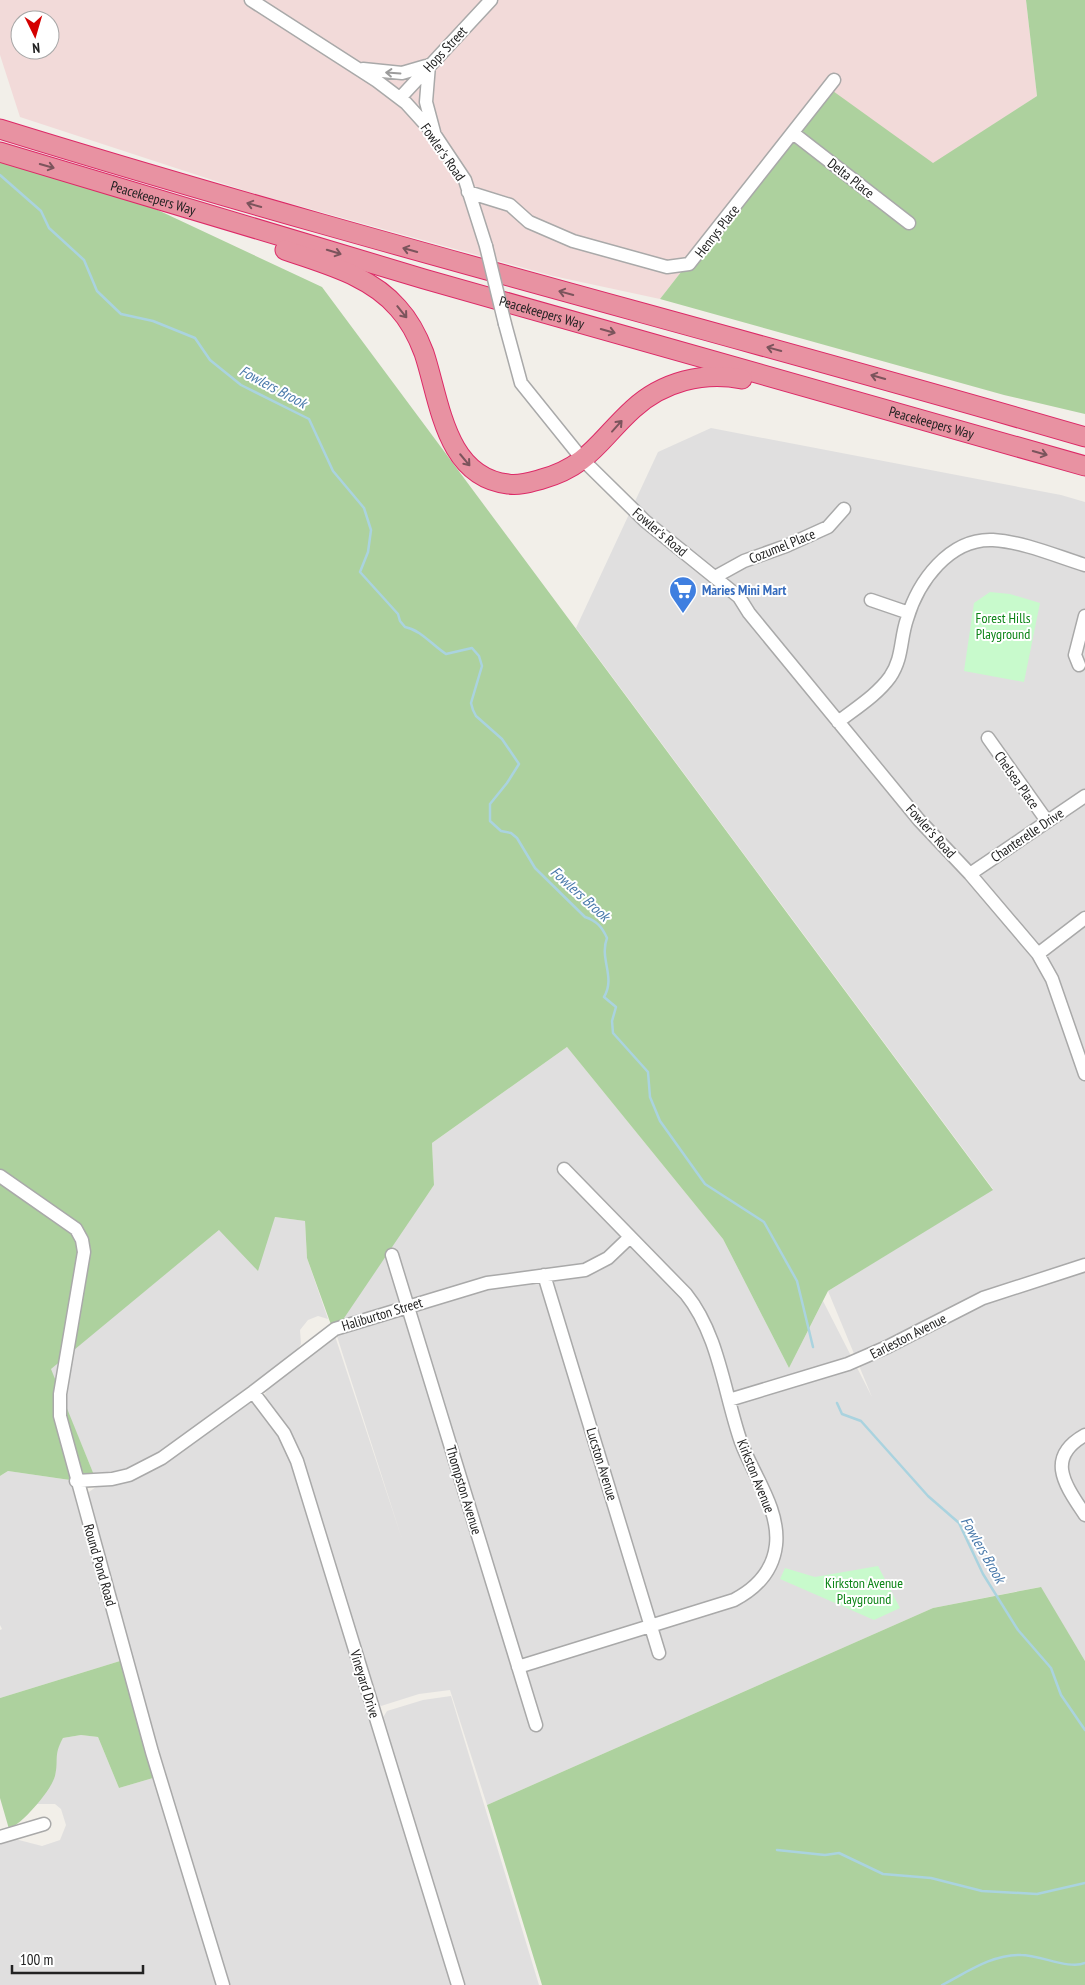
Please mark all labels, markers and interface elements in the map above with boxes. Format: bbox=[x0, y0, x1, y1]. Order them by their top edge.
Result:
north arrow bbox=[10, 10, 60, 60]
street label: Hops Street bbox=[419, 22, 471, 76]
text: N bbox=[32, 39, 41, 57]
one-way arrow bbox=[386, 68, 402, 77]
street label: Fowler's Road bbox=[417, 120, 469, 184]
street label: Delta Place bbox=[824, 154, 878, 202]
one-way arrow bbox=[38, 161, 54, 171]
street label: Peacekeepers Way bbox=[109, 177, 199, 219]
one-way arrow bbox=[246, 200, 262, 210]
street label: Henrys Place bbox=[691, 201, 743, 261]
one-way arrow bbox=[402, 245, 418, 255]
one-way arrow bbox=[326, 248, 342, 258]
one-way arrow bbox=[559, 288, 575, 297]
street label: Peacekeepers Way bbox=[497, 292, 587, 333]
one-way arrow bbox=[396, 306, 407, 319]
one-way arrow bbox=[600, 327, 616, 337]
one-way arrow bbox=[767, 344, 783, 353]
water label: Fowlers Brook bbox=[236, 361, 312, 413]
one-way arrow bbox=[870, 372, 886, 382]
street label: Peacekeepers Way bbox=[887, 402, 977, 443]
one-way arrow bbox=[612, 419, 623, 432]
one-way arrow bbox=[1031, 449, 1047, 459]
one-way arrow bbox=[459, 454, 470, 467]
street label: Fowler's Road bbox=[629, 504, 691, 560]
street label: Cozumel Place bbox=[746, 524, 818, 567]
supermarket icon: Maries Mini Mart bbox=[668, 575, 698, 614]
place label: Maries Mini Mart bbox=[702, 581, 786, 599]
park label: Forest Hills Playground bbox=[976, 609, 1031, 643]
street label: Chelsea Place bbox=[991, 748, 1044, 813]
street label: Fowler's Road bbox=[902, 800, 960, 862]
street label: Chanterelle Drive bbox=[987, 804, 1067, 866]
water label: Fowlers Brook bbox=[547, 862, 616, 927]
street label: Haliburton Street bbox=[339, 1293, 425, 1335]
street label: Earleston Avenue bbox=[867, 1309, 949, 1363]
street label: Lucston Avenue bbox=[582, 1425, 622, 1503]
street label: Kirkston Avenue bbox=[733, 1437, 779, 1516]
street label: Thompston Avenue bbox=[442, 1443, 486, 1537]
water label: Fowlers Brook bbox=[957, 1513, 1011, 1588]
street label: Round Pond Road bbox=[80, 1522, 120, 1608]
park label: Kirkston Avenue Playground bbox=[825, 1574, 903, 1608]
street label: Vineyard Drive bbox=[346, 1647, 384, 1720]
scale bar bbox=[12, 1942, 144, 1974]
text: 100 m bbox=[20, 1950, 53, 1969]

